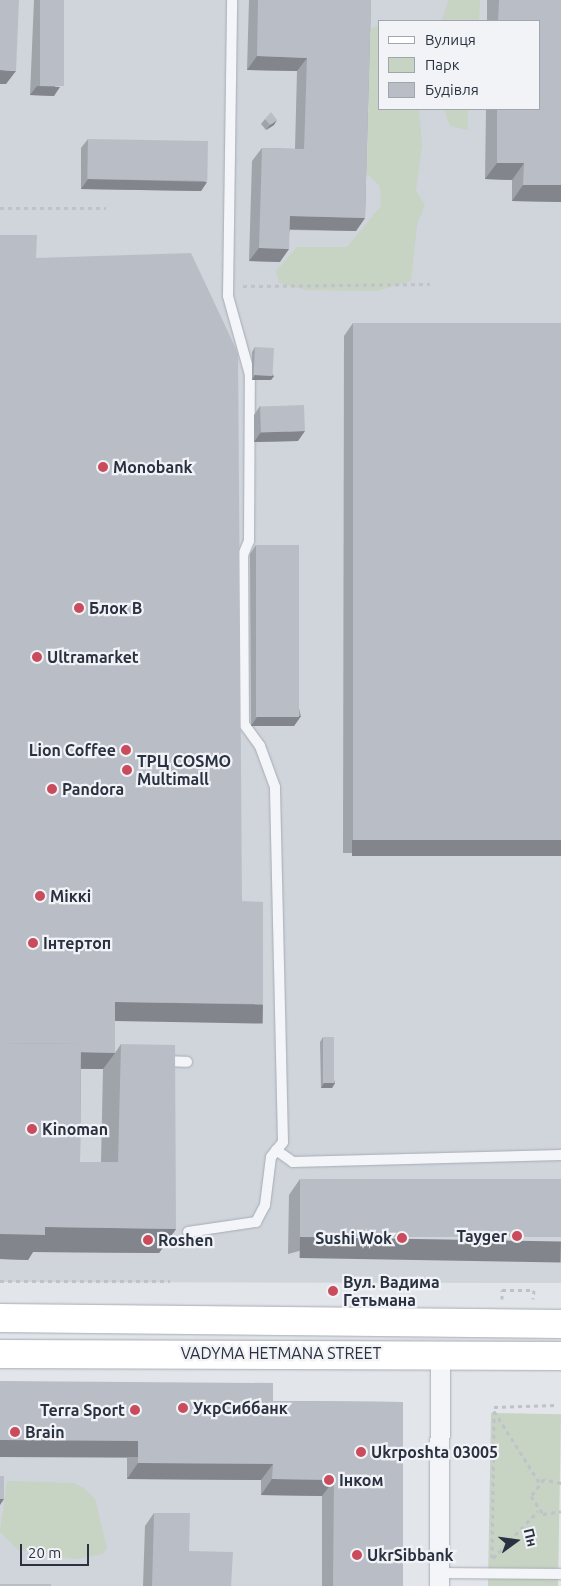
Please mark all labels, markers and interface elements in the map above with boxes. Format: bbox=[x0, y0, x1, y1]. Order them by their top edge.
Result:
legend bbox=[378, 20, 541, 110]
text: Вулиця bbox=[425, 31, 476, 48]
text: Парк bbox=[425, 56, 460, 73]
text: Будівля bbox=[425, 81, 479, 98]
place label: Monobank bbox=[113, 457, 192, 477]
marker: Monobank bbox=[97, 461, 109, 473]
place label: Блок B bbox=[89, 598, 142, 618]
marker: Блок B bbox=[73, 602, 85, 614]
place label: Ultramarket bbox=[47, 647, 139, 667]
marker: Ultramarket bbox=[31, 651, 43, 663]
place label: Lion Coffee bbox=[29, 740, 116, 760]
marker: Lion Coffee bbox=[120, 744, 132, 756]
place label: ТРЦ COSMO Multimall bbox=[137, 751, 231, 789]
marker: ТРЦ COSMO Multimall bbox=[121, 764, 133, 776]
place label: Pandora bbox=[62, 779, 124, 799]
marker: Pandora bbox=[46, 783, 58, 795]
place label: Міккі bbox=[50, 886, 91, 906]
marker: Міккі bbox=[34, 890, 46, 902]
place label: Інтертоп bbox=[43, 933, 111, 953]
marker: Інтертоп bbox=[27, 937, 39, 949]
place label: Kinoman bbox=[42, 1119, 108, 1139]
marker: Kinoman bbox=[26, 1123, 38, 1135]
place label: Tayger bbox=[456, 1226, 507, 1246]
place label: Sushi Wok bbox=[315, 1228, 392, 1248]
place label: Roshen bbox=[158, 1230, 213, 1250]
marker: Tayger bbox=[511, 1230, 523, 1242]
marker: Sushi Wok bbox=[396, 1232, 408, 1244]
marker: Roshen bbox=[142, 1234, 154, 1246]
place label: Вул. Вадима Гетьмана bbox=[343, 1272, 440, 1310]
marker: Вул. Вадима Гетьмана bbox=[327, 1285, 339, 1297]
street label: VADYMA HETMANA STREET bbox=[181, 1343, 381, 1363]
place label: УкрСиббанк bbox=[193, 1398, 288, 1418]
place label: Terra Sport bbox=[40, 1400, 125, 1420]
marker: УкрСиббанк bbox=[177, 1402, 189, 1414]
marker: Terra Sport bbox=[129, 1404, 141, 1416]
place label: Brain bbox=[25, 1422, 65, 1442]
marker: Brain bbox=[9, 1426, 21, 1438]
place label: Ukrposhta 03005 bbox=[371, 1442, 498, 1462]
marker: Ukrposhta 03005 bbox=[355, 1446, 367, 1458]
place label: Інком bbox=[339, 1470, 384, 1490]
marker: Інком bbox=[323, 1474, 335, 1486]
north arrow bbox=[491, 1516, 541, 1566]
text: Пн bbox=[521, 1527, 541, 1548]
scale bar bbox=[22, 1534, 91, 1566]
text: 20 m bbox=[28, 1544, 61, 1561]
place label: UkrSibbank bbox=[367, 1545, 453, 1565]
marker: UkrSibbank bbox=[351, 1549, 363, 1561]

